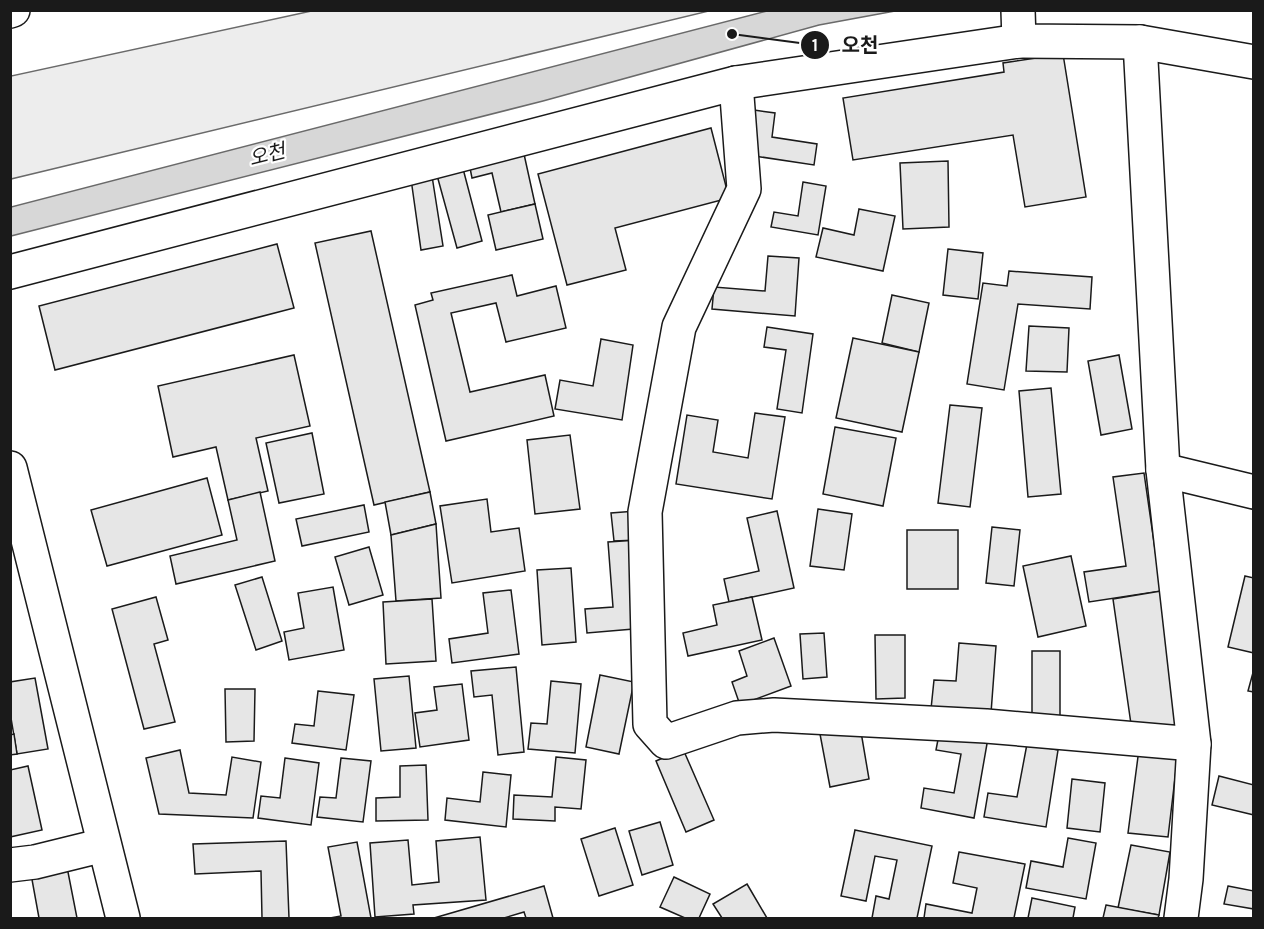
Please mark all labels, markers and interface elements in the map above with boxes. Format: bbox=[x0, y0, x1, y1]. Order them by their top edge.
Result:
callout: 오천 bbox=[800, 26, 891, 64]
text: 1 bbox=[812, 34, 818, 56]
text: 오천 bbox=[842, 34, 878, 57]
water label: 오천 bbox=[246, 139, 290, 171]

